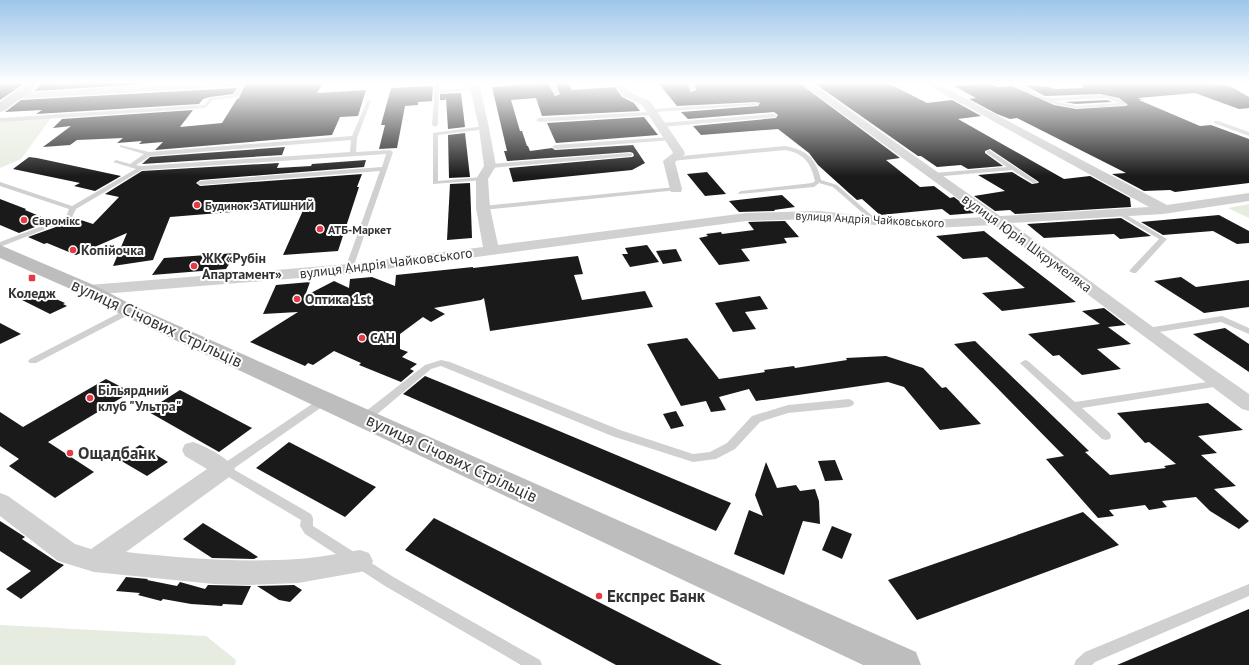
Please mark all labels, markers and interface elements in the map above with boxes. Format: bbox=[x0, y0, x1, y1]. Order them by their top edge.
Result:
street label: вулиця Юрія Шкрумеляка bbox=[958, 190, 1096, 296]
place label: Будинок ЗАТИШНИЙ bbox=[205, 198, 314, 213]
marker: Будинок ЗАТИШНИЙ bbox=[192, 200, 202, 210]
street label: вулиця Андрія Чайковського bbox=[795, 208, 945, 230]
place label: Євромікс bbox=[32, 213, 80, 228]
marker: Євромікс bbox=[19, 215, 29, 225]
place label: АТБ-Маркет bbox=[328, 222, 391, 237]
marker: АТБ-Маркет bbox=[315, 224, 325, 234]
place label: Копійочка bbox=[81, 241, 144, 259]
street label: вулиця Андрія Чайковського bbox=[299, 243, 473, 283]
marker: Копійочка bbox=[68, 245, 78, 255]
place label: ЖК «Рубін Апартамент» bbox=[201, 249, 282, 283]
marker: ЖК «Рубін Апартамент» bbox=[189, 261, 199, 271]
marker: Коледж bbox=[27, 273, 37, 283]
street label: вулиця Січових Стрільців bbox=[68, 274, 246, 372]
place label: Коледж bbox=[8, 284, 56, 302]
place label: Оптика 1st bbox=[305, 290, 371, 308]
marker: Оптика 1st bbox=[292, 294, 302, 304]
place label: САН bbox=[370, 329, 395, 347]
marker: САН bbox=[357, 333, 367, 343]
place label: Більярдний клуб "Ультра" bbox=[98, 381, 181, 415]
marker: Більярдний клуб "Ультра" bbox=[85, 393, 95, 403]
street label: вулиця Січових Стрільців bbox=[363, 409, 541, 507]
place label: Ощадбанк bbox=[78, 442, 156, 464]
marker: Ощадбанк bbox=[65, 448, 75, 458]
place label: Експрес Банк bbox=[607, 585, 706, 607]
marker: Експрес Банк bbox=[594, 591, 604, 601]

